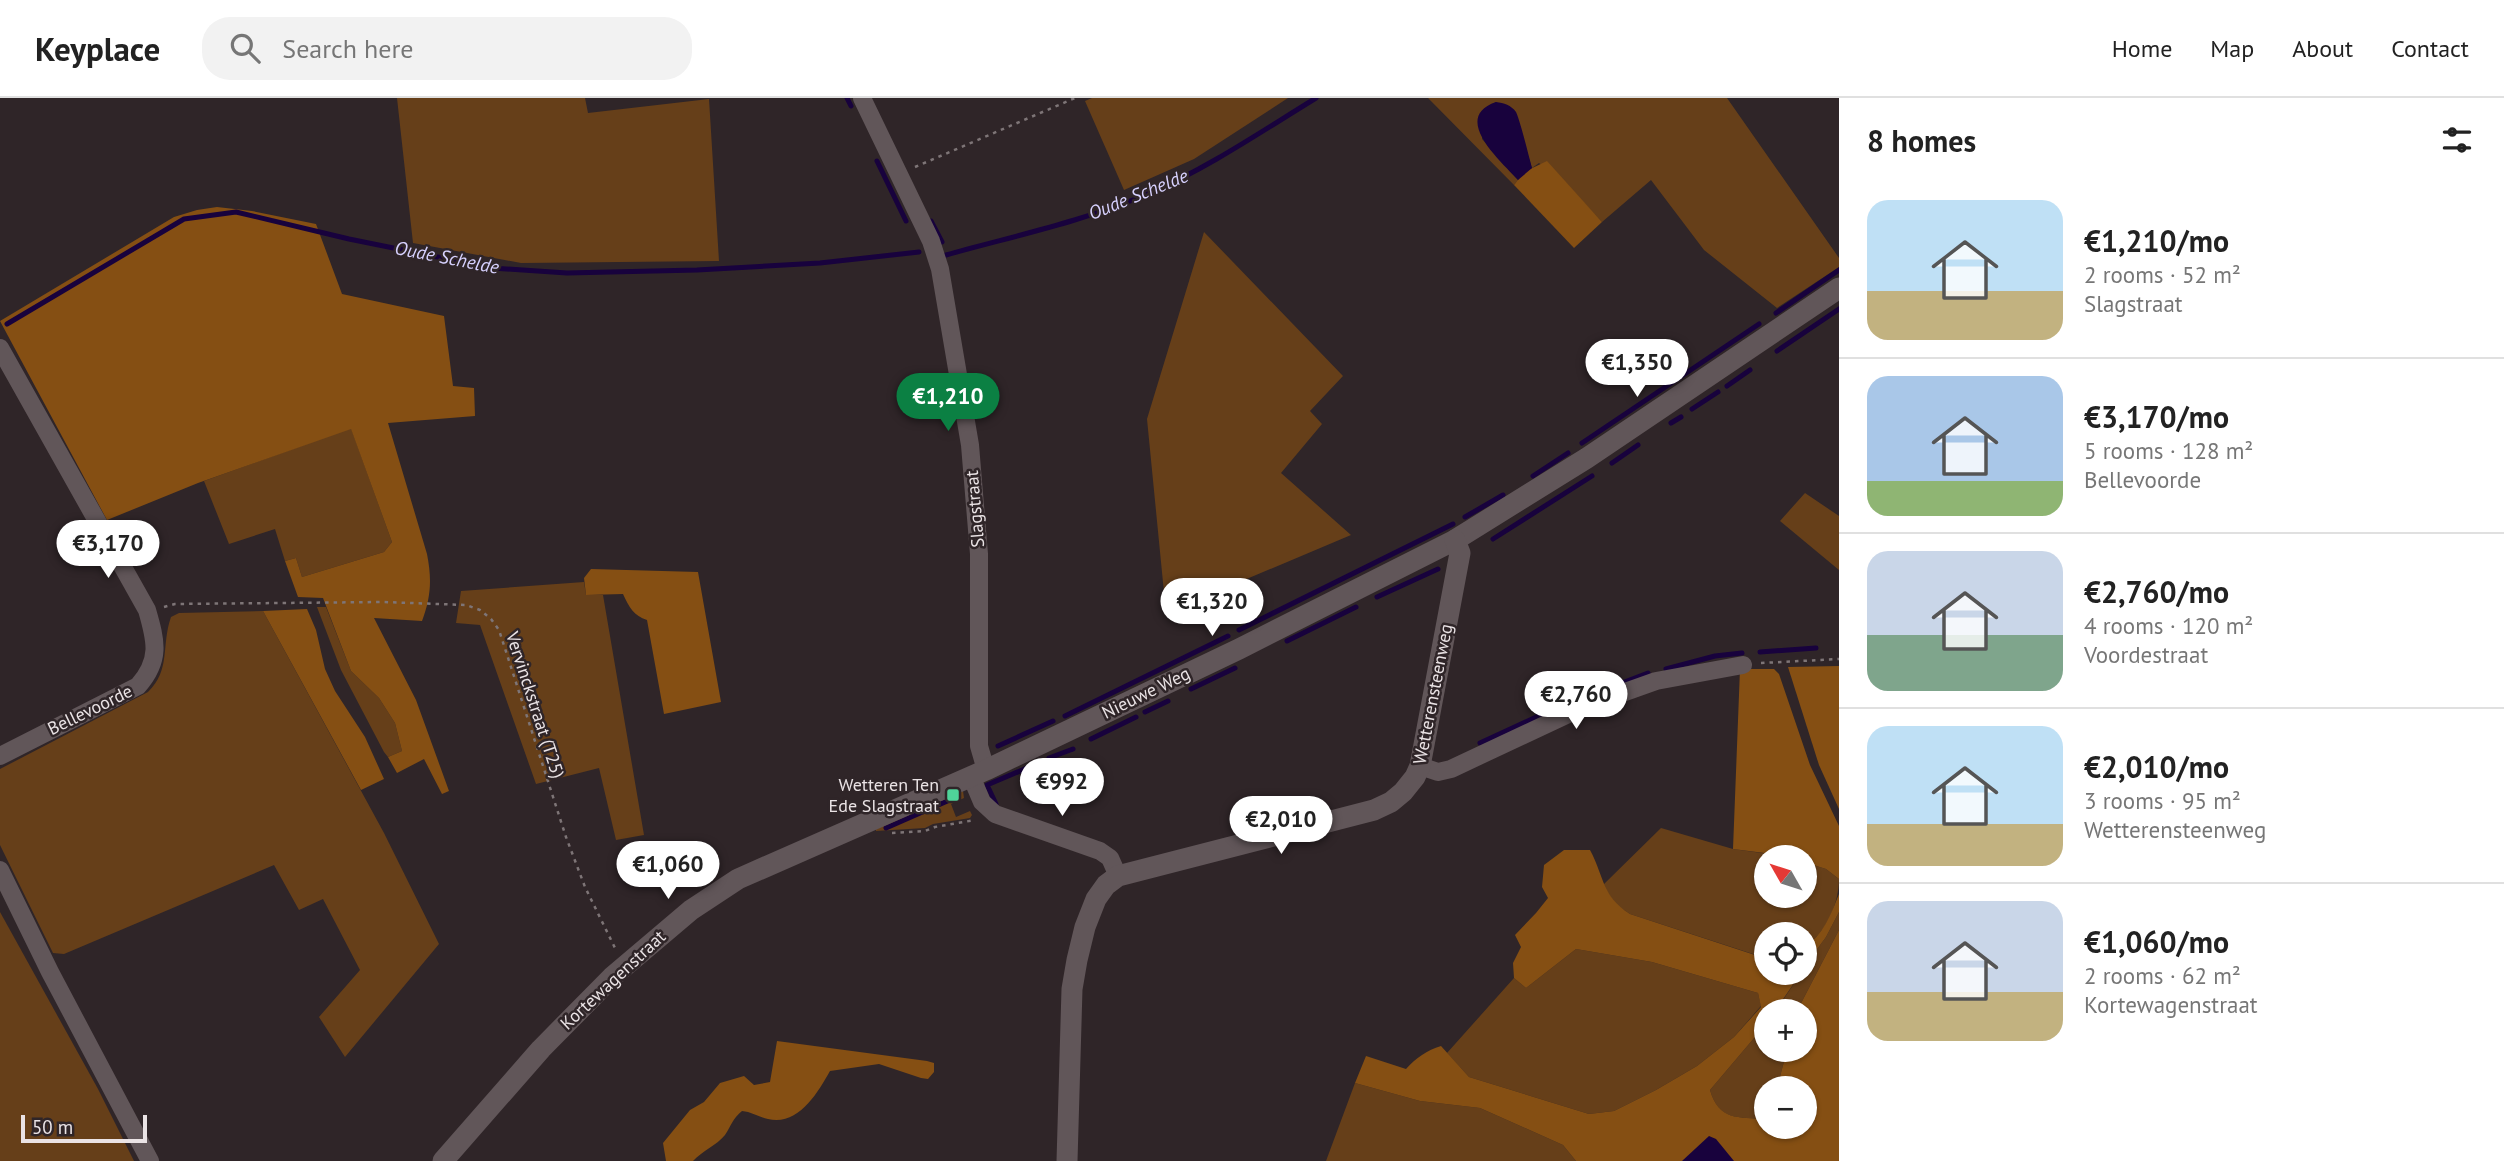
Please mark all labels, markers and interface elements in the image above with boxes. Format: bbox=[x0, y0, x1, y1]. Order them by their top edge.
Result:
search box bbox=[202, 17, 692, 80]
text: Keyplace bbox=[35, 27, 160, 70]
icon: search bbox=[226, 29, 264, 67]
text: Search here bbox=[282, 32, 413, 65]
text: Home bbox=[2112, 33, 2172, 64]
text: Map bbox=[2210, 33, 2254, 64]
text: About bbox=[2292, 33, 2353, 64]
text: Contact bbox=[2391, 33, 2469, 64]
text: 8 homes bbox=[1867, 121, 1976, 160]
icon: filters bbox=[2438, 121, 2476, 159]
water label: Oude Schelde bbox=[1085, 163, 1192, 225]
text: €1,210/mo bbox=[2084, 221, 2229, 260]
icon: home bbox=[1923, 228, 2007, 312]
water label: Oude Schelde bbox=[393, 235, 501, 279]
text: 2 rooms · 52 m² bbox=[2084, 260, 2241, 289]
text: Slagstraat bbox=[2084, 289, 2183, 318]
pin: €1,350 bbox=[1580, 340, 1694, 399]
text: €1,350 bbox=[1601, 347, 1673, 376]
pin: €1,210 bbox=[891, 374, 1005, 433]
text: €1,210 bbox=[912, 381, 984, 410]
text: €3,170/mo bbox=[2084, 397, 2229, 436]
icon: home bbox=[1923, 404, 2007, 488]
text: 5 rooms · 128 m² bbox=[2084, 436, 2253, 465]
text: Bellevoorde bbox=[2084, 465, 2201, 494]
street label: Slagstraat bbox=[960, 470, 989, 548]
pin: €3,170 bbox=[51, 520, 165, 580]
text: €3,170 bbox=[72, 528, 144, 557]
text: €2,760/mo bbox=[2084, 572, 2229, 611]
pin: €1,320 bbox=[1155, 578, 1269, 638]
icon: home bbox=[1923, 579, 2007, 663]
text: €1,320 bbox=[1176, 586, 1248, 615]
text: 4 rooms · 120 m² bbox=[2084, 611, 2253, 640]
street label: Wetterensteenweg bbox=[1408, 622, 1457, 766]
street label: Vervinckstraat (T25) bbox=[501, 628, 570, 781]
text: Voordestraat bbox=[2084, 640, 2208, 669]
street label: Nieuwe Weg bbox=[1098, 661, 1194, 724]
pin: €2,760 bbox=[1519, 672, 1633, 731]
street label: Bellevoorde bbox=[44, 679, 136, 740]
text: €2,760 bbox=[1540, 679, 1612, 708]
text: €2,010/mo bbox=[2084, 747, 2229, 786]
icon: home bbox=[1923, 754, 2007, 838]
pin: €992 bbox=[1021, 758, 1103, 818]
text: €992 bbox=[1036, 766, 1088, 795]
place label: Wetteren Ten Ede Slagstraat bbox=[829, 773, 939, 817]
text: 3 rooms · 95 m² bbox=[2084, 786, 2241, 815]
marker: Wetteren Ten Ede Slagstraat bbox=[945, 787, 961, 803]
pin: €2,010 bbox=[1224, 796, 1338, 856]
text: €2,010 bbox=[1245, 804, 1317, 833]
text: Wetterensteenweg bbox=[2084, 815, 2266, 844]
pin: €1,060 bbox=[611, 842, 725, 901]
north arrow bbox=[1754, 845, 1816, 908]
map controls bbox=[1754, 845, 1817, 1139]
text: €1,060 bbox=[632, 849, 704, 878]
button: locate bbox=[1754, 922, 1817, 985]
text: €1,060/mo bbox=[2084, 922, 2229, 961]
street label: Kortewagenstraat bbox=[555, 925, 670, 1034]
icon: home bbox=[1923, 929, 2007, 1013]
text: 2 rooms · 62 m² bbox=[2084, 961, 2241, 990]
text: Kortewagenstraat bbox=[2084, 990, 2258, 1019]
button: + bbox=[1754, 999, 1817, 1062]
button: − bbox=[1754, 1076, 1817, 1139]
scale bar bbox=[21, 1112, 147, 1144]
text: 50 m bbox=[32, 1115, 73, 1139]

